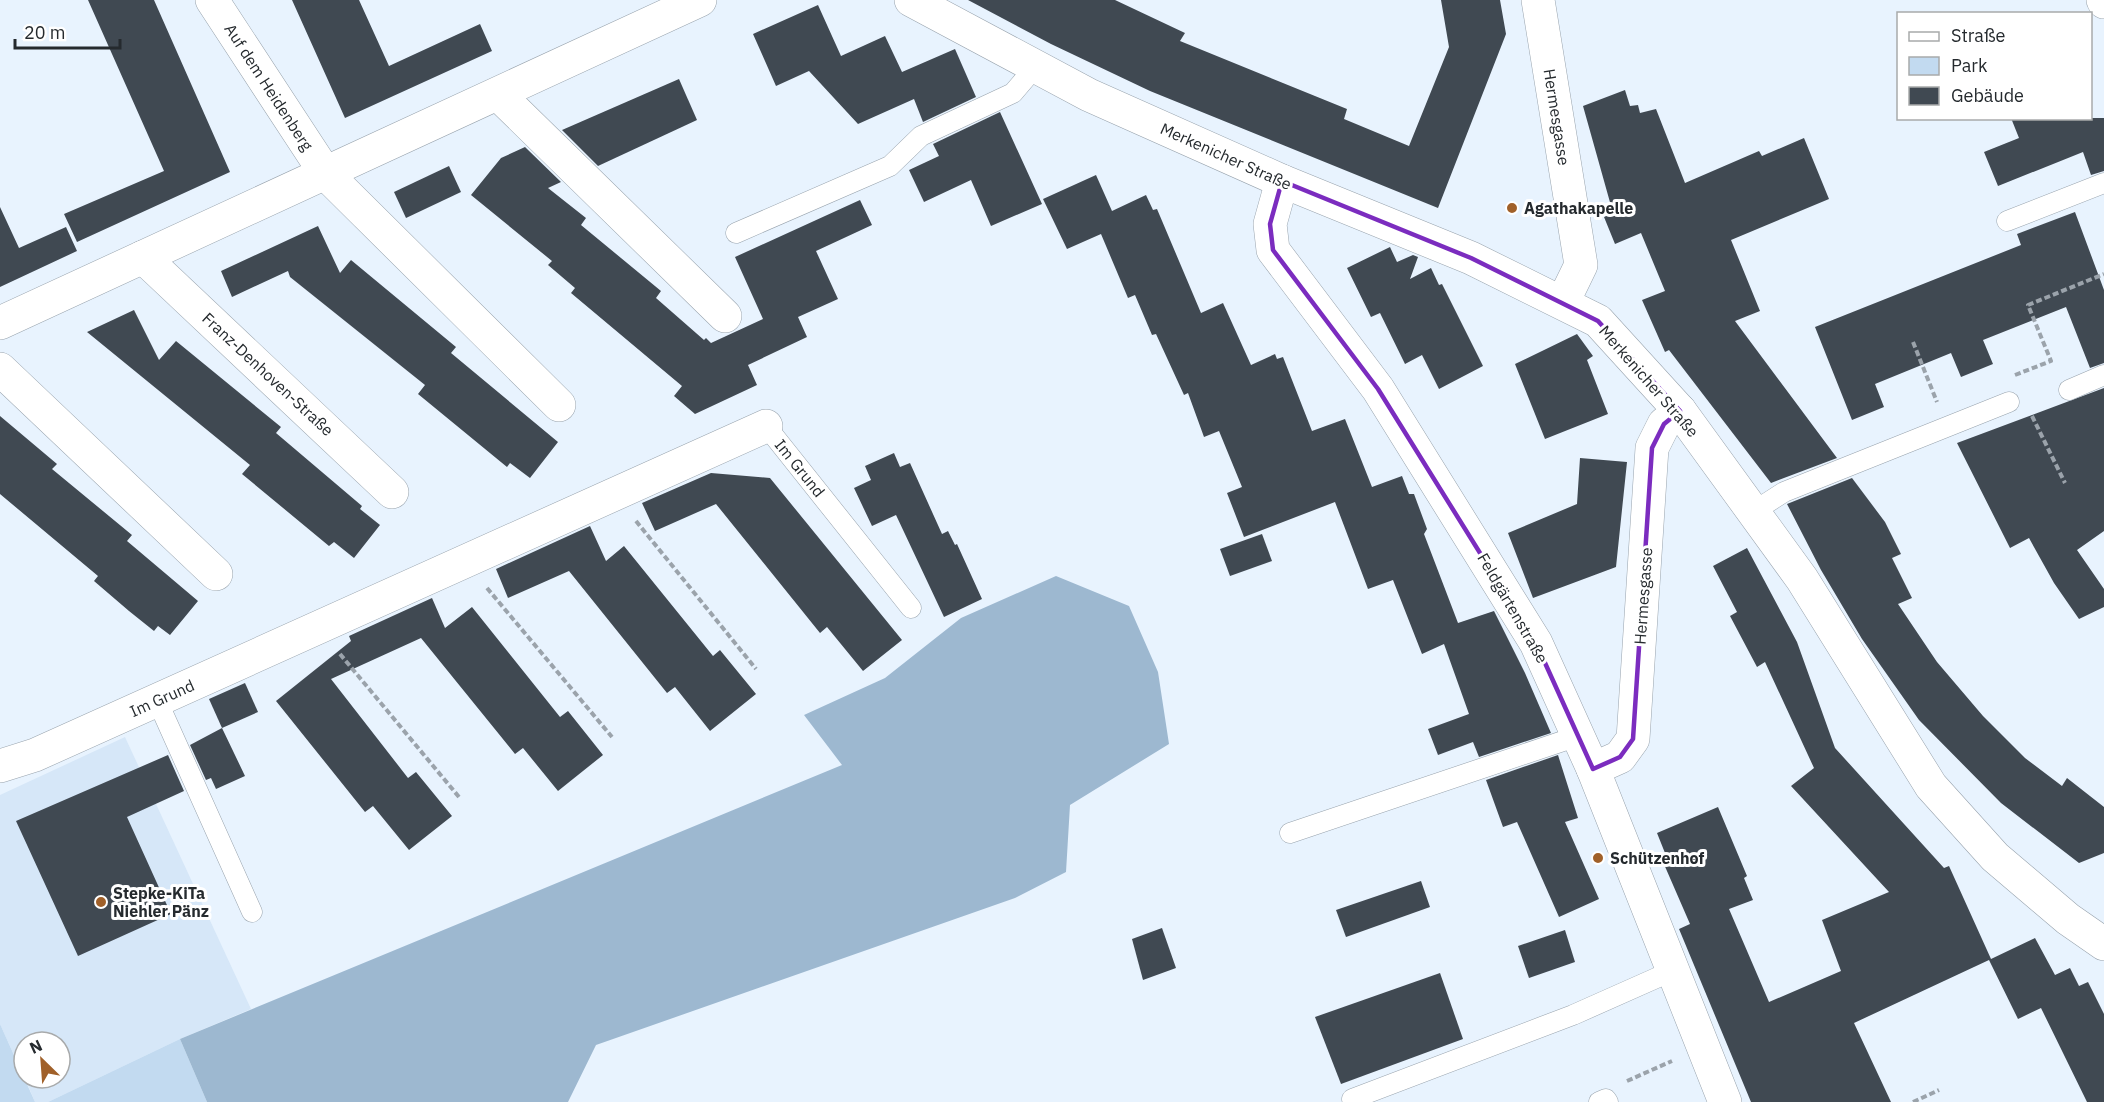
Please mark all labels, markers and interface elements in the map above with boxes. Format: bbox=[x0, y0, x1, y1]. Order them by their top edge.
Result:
scale bar bbox=[15, 12, 120, 50]
legend bbox=[1897, 12, 2092, 120]
street label: Auf dem Heidenberg bbox=[220, 20, 318, 155]
text: 20 m bbox=[24, 21, 66, 44]
text: Straße bbox=[1951, 24, 2005, 47]
text: Park bbox=[1951, 54, 1988, 77]
street label: Hermesgasse bbox=[1539, 67, 1575, 167]
text: Gebäude bbox=[1951, 84, 2024, 107]
street label: Merkenicher Straße bbox=[1157, 118, 1295, 194]
place label: Agathakapelle bbox=[1524, 198, 1633, 218]
marker: Agathakapelle bbox=[1505, 201, 1519, 215]
street label: Franz-Denhoven-Straße bbox=[198, 308, 338, 440]
street label: Merkenicher Straße bbox=[1595, 321, 1703, 441]
street label: Im Grund bbox=[771, 435, 829, 501]
street label: Hermesgasse bbox=[1630, 546, 1656, 645]
street label: Feldgärtenstraße bbox=[1473, 549, 1553, 667]
street label: Im Grund bbox=[127, 675, 197, 721]
place label: Schützenhof bbox=[1610, 848, 1705, 868]
marker: Schützenhof bbox=[1591, 851, 1605, 865]
place label: Stepke-KiTa Niehler Pänz bbox=[113, 883, 209, 921]
marker: Stepke-KiTa Niehler Pänz bbox=[94, 895, 108, 909]
north arrow bbox=[12, 1030, 72, 1090]
text: N bbox=[26, 1035, 45, 1058]

